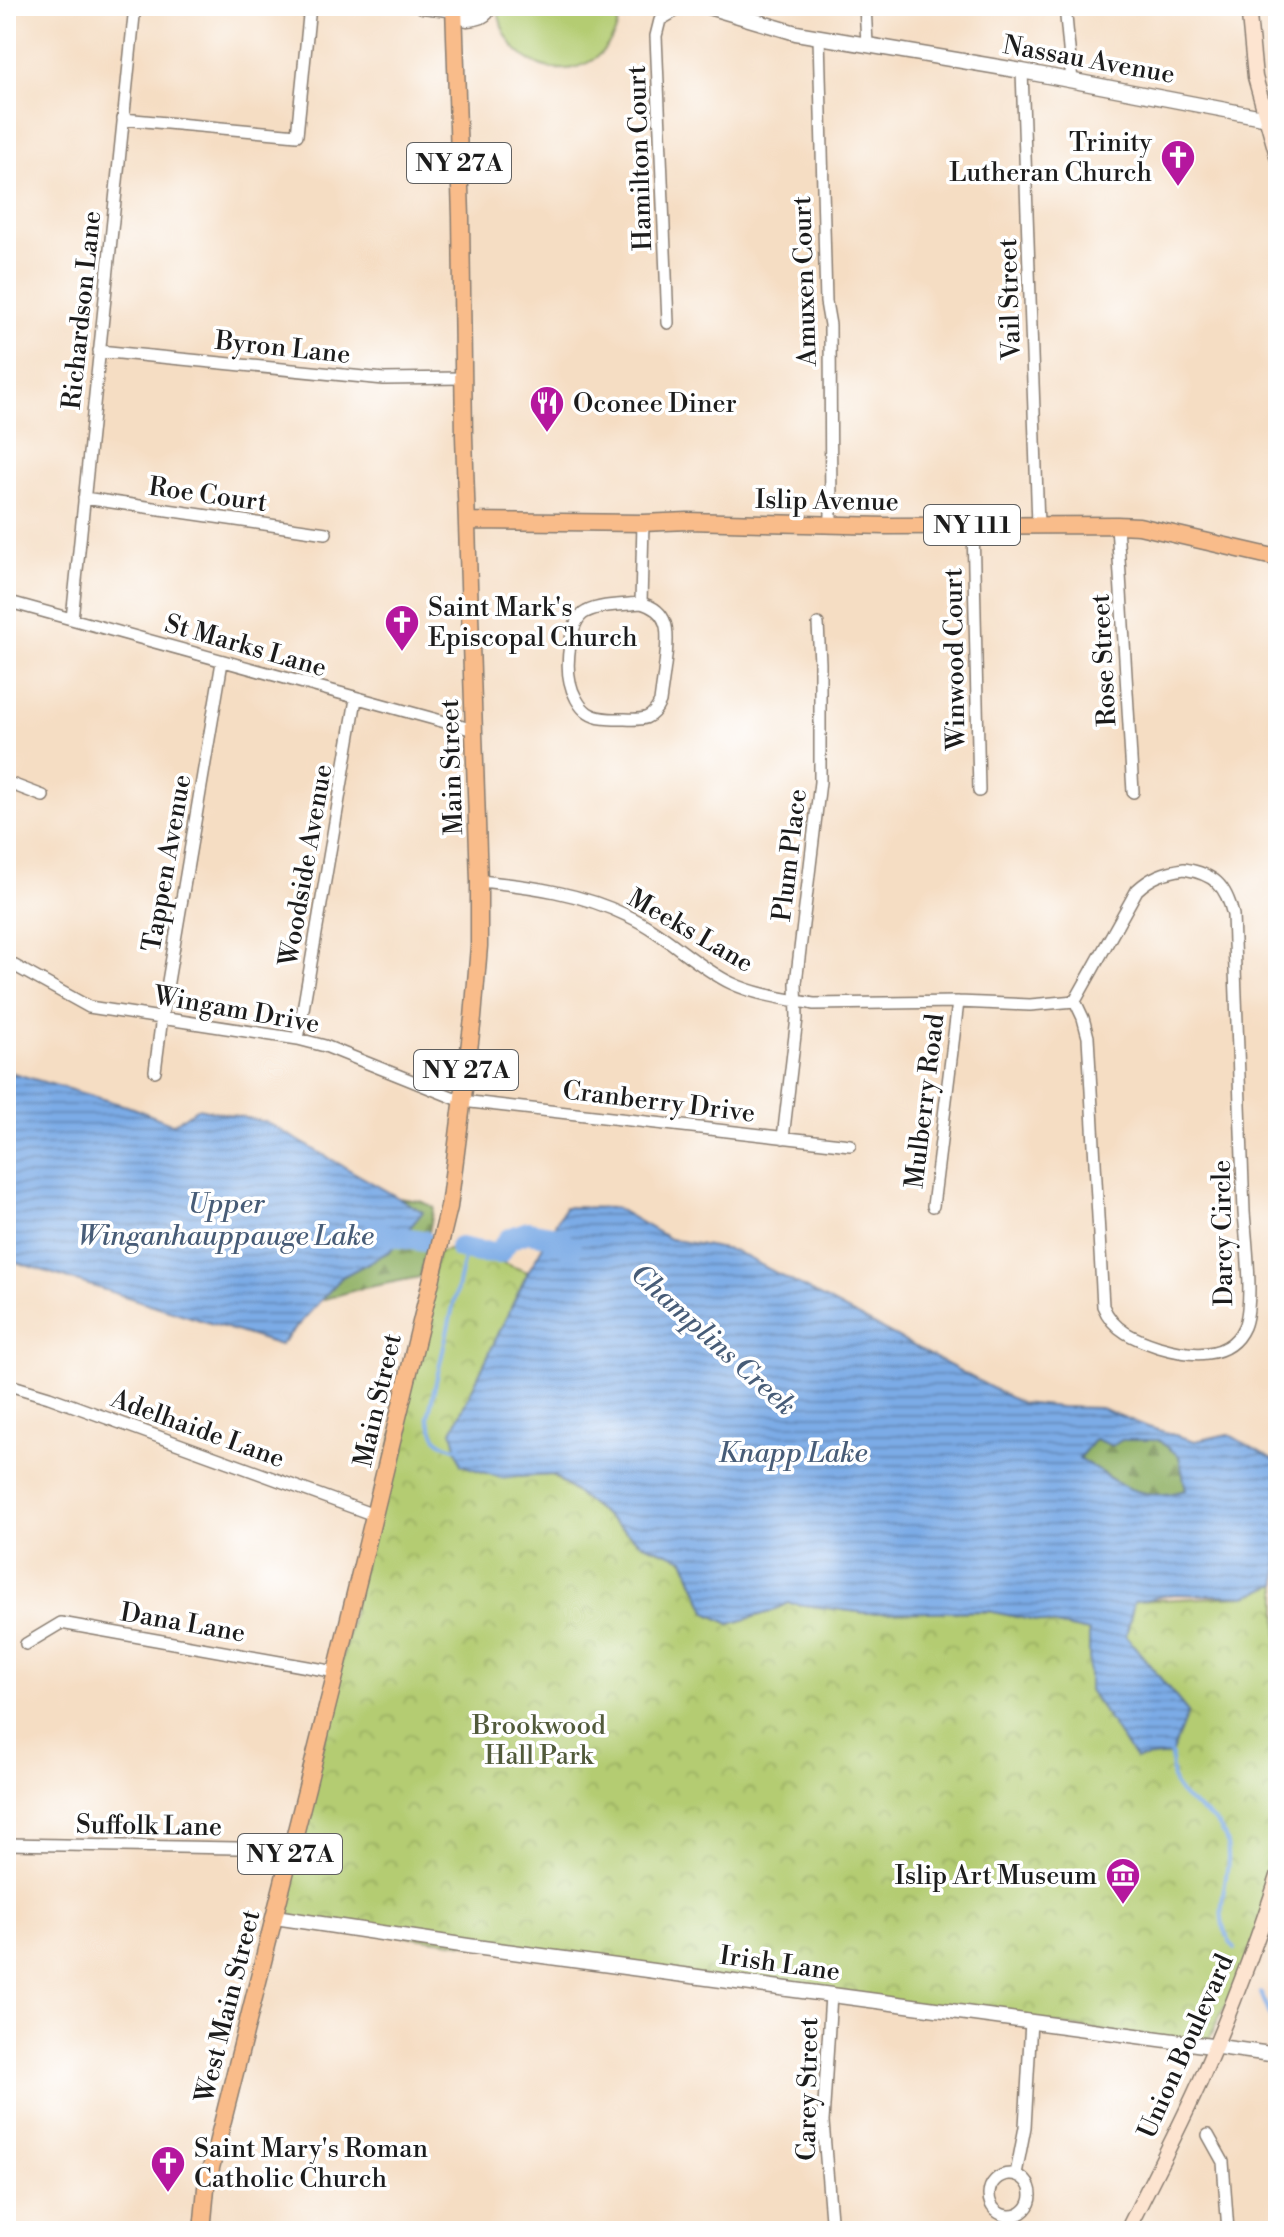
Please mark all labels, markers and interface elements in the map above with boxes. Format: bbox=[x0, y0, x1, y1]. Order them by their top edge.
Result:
street label: Nassau Avenue bbox=[1000, 29, 1177, 91]
street label: Hamilton Court bbox=[621, 65, 659, 251]
place label: Trinity Lutheran Church bbox=[949, 127, 1152, 189]
church icon: Trinity Lutheran Church bbox=[1159, 138, 1197, 188]
road number: NY 27A bbox=[407, 143, 511, 183]
street label: Amuxen Court bbox=[786, 195, 824, 368]
street label: Richardson Lane bbox=[56, 209, 108, 411]
street label: Vail Street bbox=[992, 238, 1028, 361]
street label: Byron Lane bbox=[213, 325, 352, 371]
restaurant icon: Oconee Diner bbox=[528, 384, 566, 434]
place label: Oconee Diner bbox=[573, 388, 737, 420]
street label: Roe Court bbox=[147, 471, 269, 519]
street label: Islip Avenue bbox=[755, 484, 899, 518]
road number: NY 111 bbox=[924, 505, 1020, 545]
street label: Winwood Court bbox=[937, 568, 973, 751]
place label: Saint Mark's Episcopal Church bbox=[428, 592, 637, 654]
street label: Rose Street bbox=[1085, 593, 1123, 727]
church icon: Saint Mark's Episcopal Church bbox=[383, 603, 421, 653]
street label: St Marks Lane bbox=[161, 608, 330, 684]
street label: Main Street bbox=[434, 698, 470, 836]
street label: Woodside Avenue bbox=[272, 762, 340, 970]
street label: Tappen Avenue bbox=[136, 772, 198, 954]
street label: Plum Place bbox=[766, 787, 814, 923]
street label: Meeks Lane bbox=[622, 882, 759, 980]
street label: Wingam Drive bbox=[150, 979, 322, 1040]
street label: Mulberry Road bbox=[898, 1012, 952, 1190]
road number: NY 27A bbox=[414, 1050, 518, 1090]
street label: Cranberry Drive bbox=[561, 1074, 757, 1130]
street label: Darcy Circle bbox=[1206, 1159, 1240, 1307]
water label: Upper Winganhauppauge Lake bbox=[78, 1187, 374, 1254]
water label: Champlins Creek bbox=[623, 1257, 803, 1424]
street label: Main Street bbox=[347, 1330, 409, 1470]
street label: Adelhaide Lane bbox=[105, 1382, 289, 1475]
water label: Knapp Lake bbox=[718, 1436, 868, 1471]
street label: Dana Lane bbox=[118, 1596, 248, 1650]
park label: Brookwood Hall Park bbox=[471, 1710, 606, 1772]
street label: Suffolk Lane bbox=[76, 1809, 222, 1843]
road number: NY 27A bbox=[238, 1834, 342, 1874]
museum icon: Islip Art Museum bbox=[1104, 1856, 1142, 1906]
place label: Islip Art Museum bbox=[895, 1860, 1097, 1892]
street label: West Main Street bbox=[188, 1907, 267, 2107]
street label: Irish Lane bbox=[718, 1940, 842, 1988]
street label: Union Boulevard bbox=[1131, 1949, 1241, 2143]
street label: Carey Street bbox=[791, 2017, 825, 2161]
place label: Saint Mary's Roman Catholic Church bbox=[194, 2133, 428, 2195]
church icon: Saint Mary's Roman Catholic Church bbox=[149, 2144, 187, 2194]

